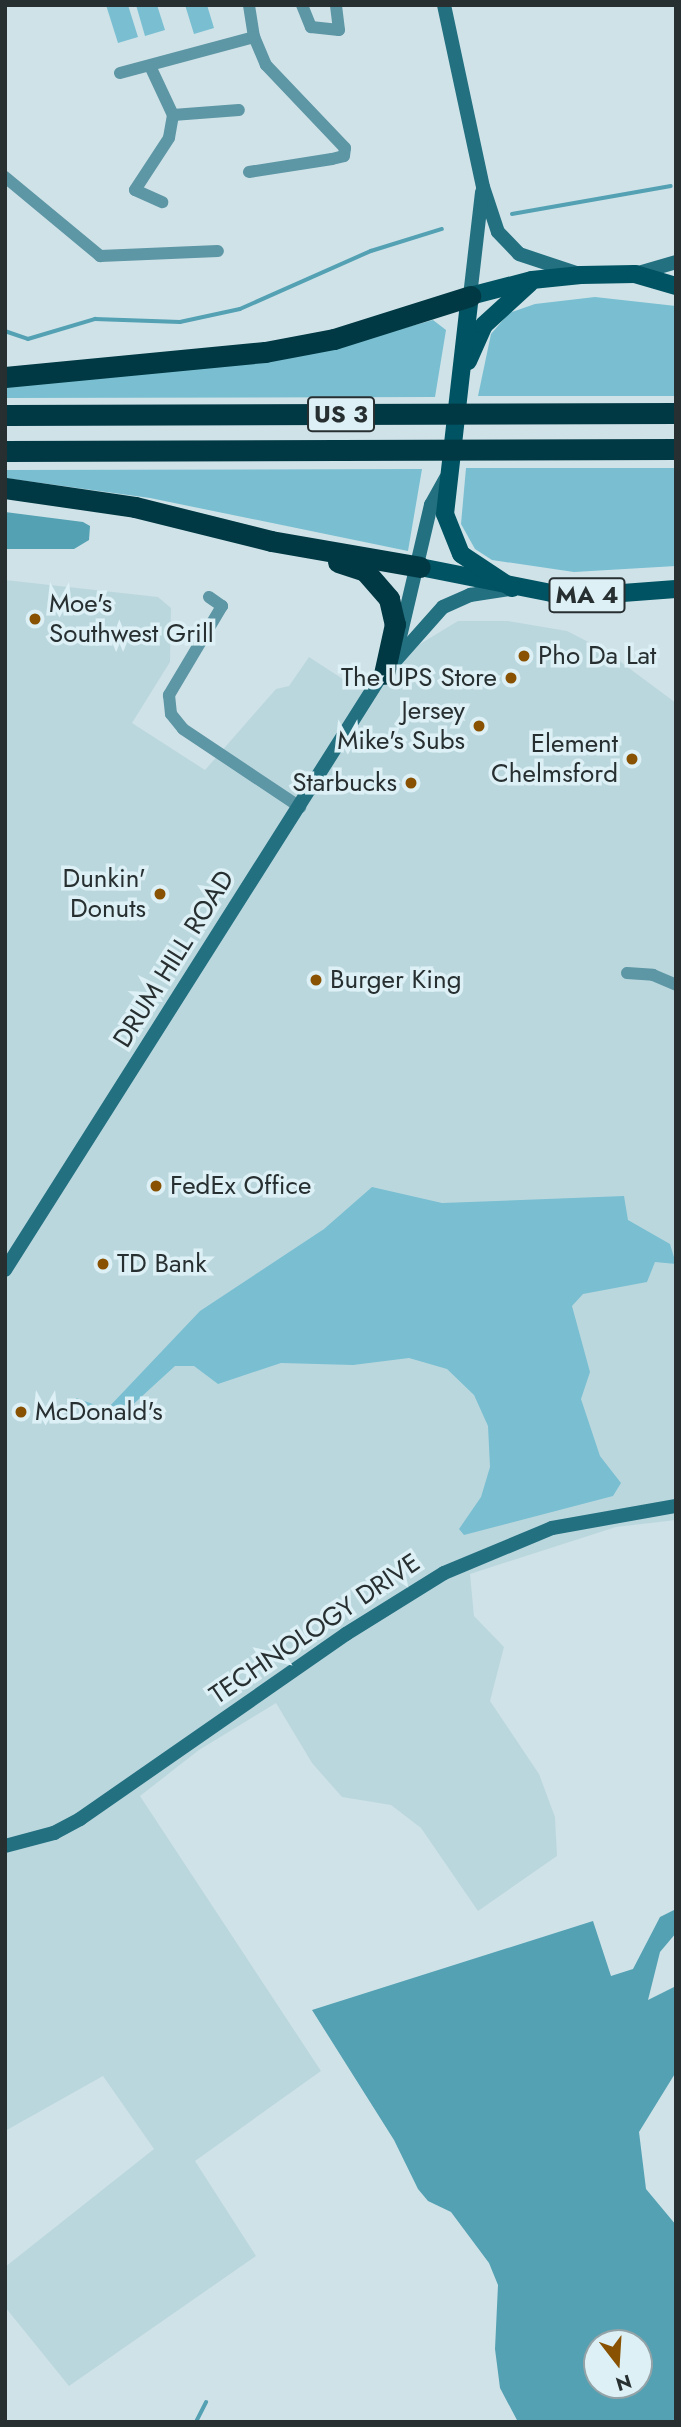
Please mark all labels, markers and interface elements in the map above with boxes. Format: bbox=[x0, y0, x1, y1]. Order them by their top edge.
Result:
road number: US 3 bbox=[306, 394, 376, 435]
road number: MA 4 bbox=[548, 574, 626, 616]
place label: Moe's Southwest Grill bbox=[49, 588, 214, 650]
marker: Moe's Southwest Grill bbox=[27, 611, 43, 627]
place label: Pho Da Lat bbox=[538, 640, 656, 672]
marker: Pho Da Lat bbox=[516, 648, 532, 664]
place label: The UPS Store bbox=[341, 662, 497, 694]
marker: The UPS Store bbox=[503, 670, 519, 686]
place label: Jersey Mike's Subs bbox=[337, 695, 465, 756]
marker: Jersey Mike's Subs bbox=[471, 718, 487, 734]
place label: Element Chelmsford bbox=[491, 728, 618, 790]
marker: Element Chelmsford bbox=[624, 751, 640, 767]
place label: Starbucks bbox=[292, 767, 397, 799]
marker: Starbucks bbox=[403, 775, 419, 791]
place label: Dunkin' Donuts bbox=[63, 863, 146, 924]
street label: DRUM HILL ROAD bbox=[107, 865, 241, 1053]
marker: Dunkin' Donuts bbox=[152, 886, 168, 902]
place label: Burger King bbox=[330, 964, 462, 996]
marker: Burger King bbox=[308, 972, 324, 988]
place label: FedEx Office bbox=[170, 1170, 311, 1202]
marker: FedEx Office bbox=[148, 1178, 164, 1194]
place label: TD Bank bbox=[117, 1248, 207, 1280]
marker: TD Bank bbox=[95, 1256, 111, 1272]
place label: McDonald's bbox=[35, 1396, 163, 1428]
marker: McDonald's bbox=[13, 1404, 29, 1420]
street label: TECHNOLOGY DRIVE bbox=[204, 1547, 426, 1711]
north arrow bbox=[583, 2329, 653, 2399]
text: N bbox=[613, 2368, 635, 2398]

